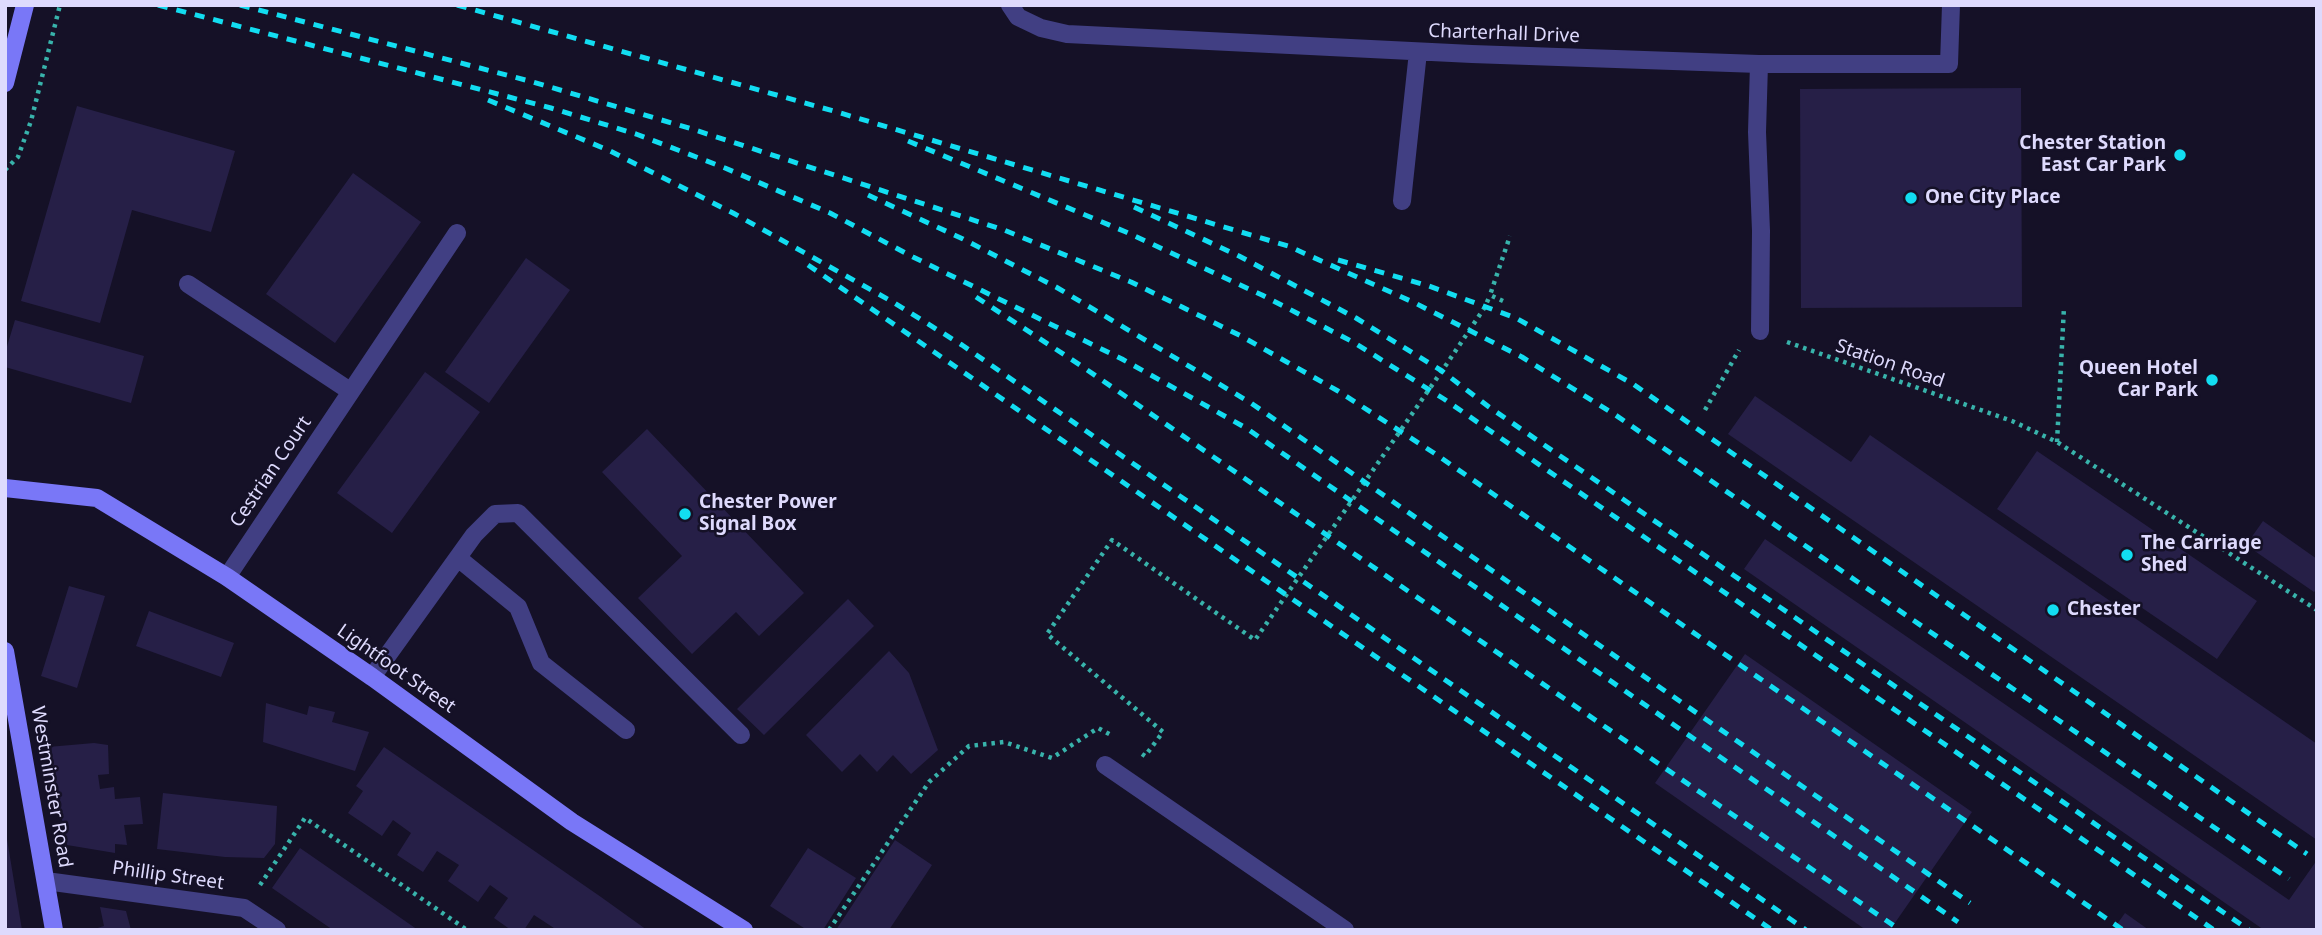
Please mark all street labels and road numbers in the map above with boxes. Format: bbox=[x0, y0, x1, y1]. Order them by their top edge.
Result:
street label: Charterhall Drive bbox=[1428, 20, 1580, 48]
street label: Station Road bbox=[1833, 335, 1947, 393]
street label: Cestrian Court bbox=[226, 412, 316, 532]
street label: Lightfoot Street bbox=[332, 620, 460, 718]
street label: Westminster Road bbox=[26, 705, 76, 869]
street label: Phillip Street bbox=[111, 857, 225, 895]

